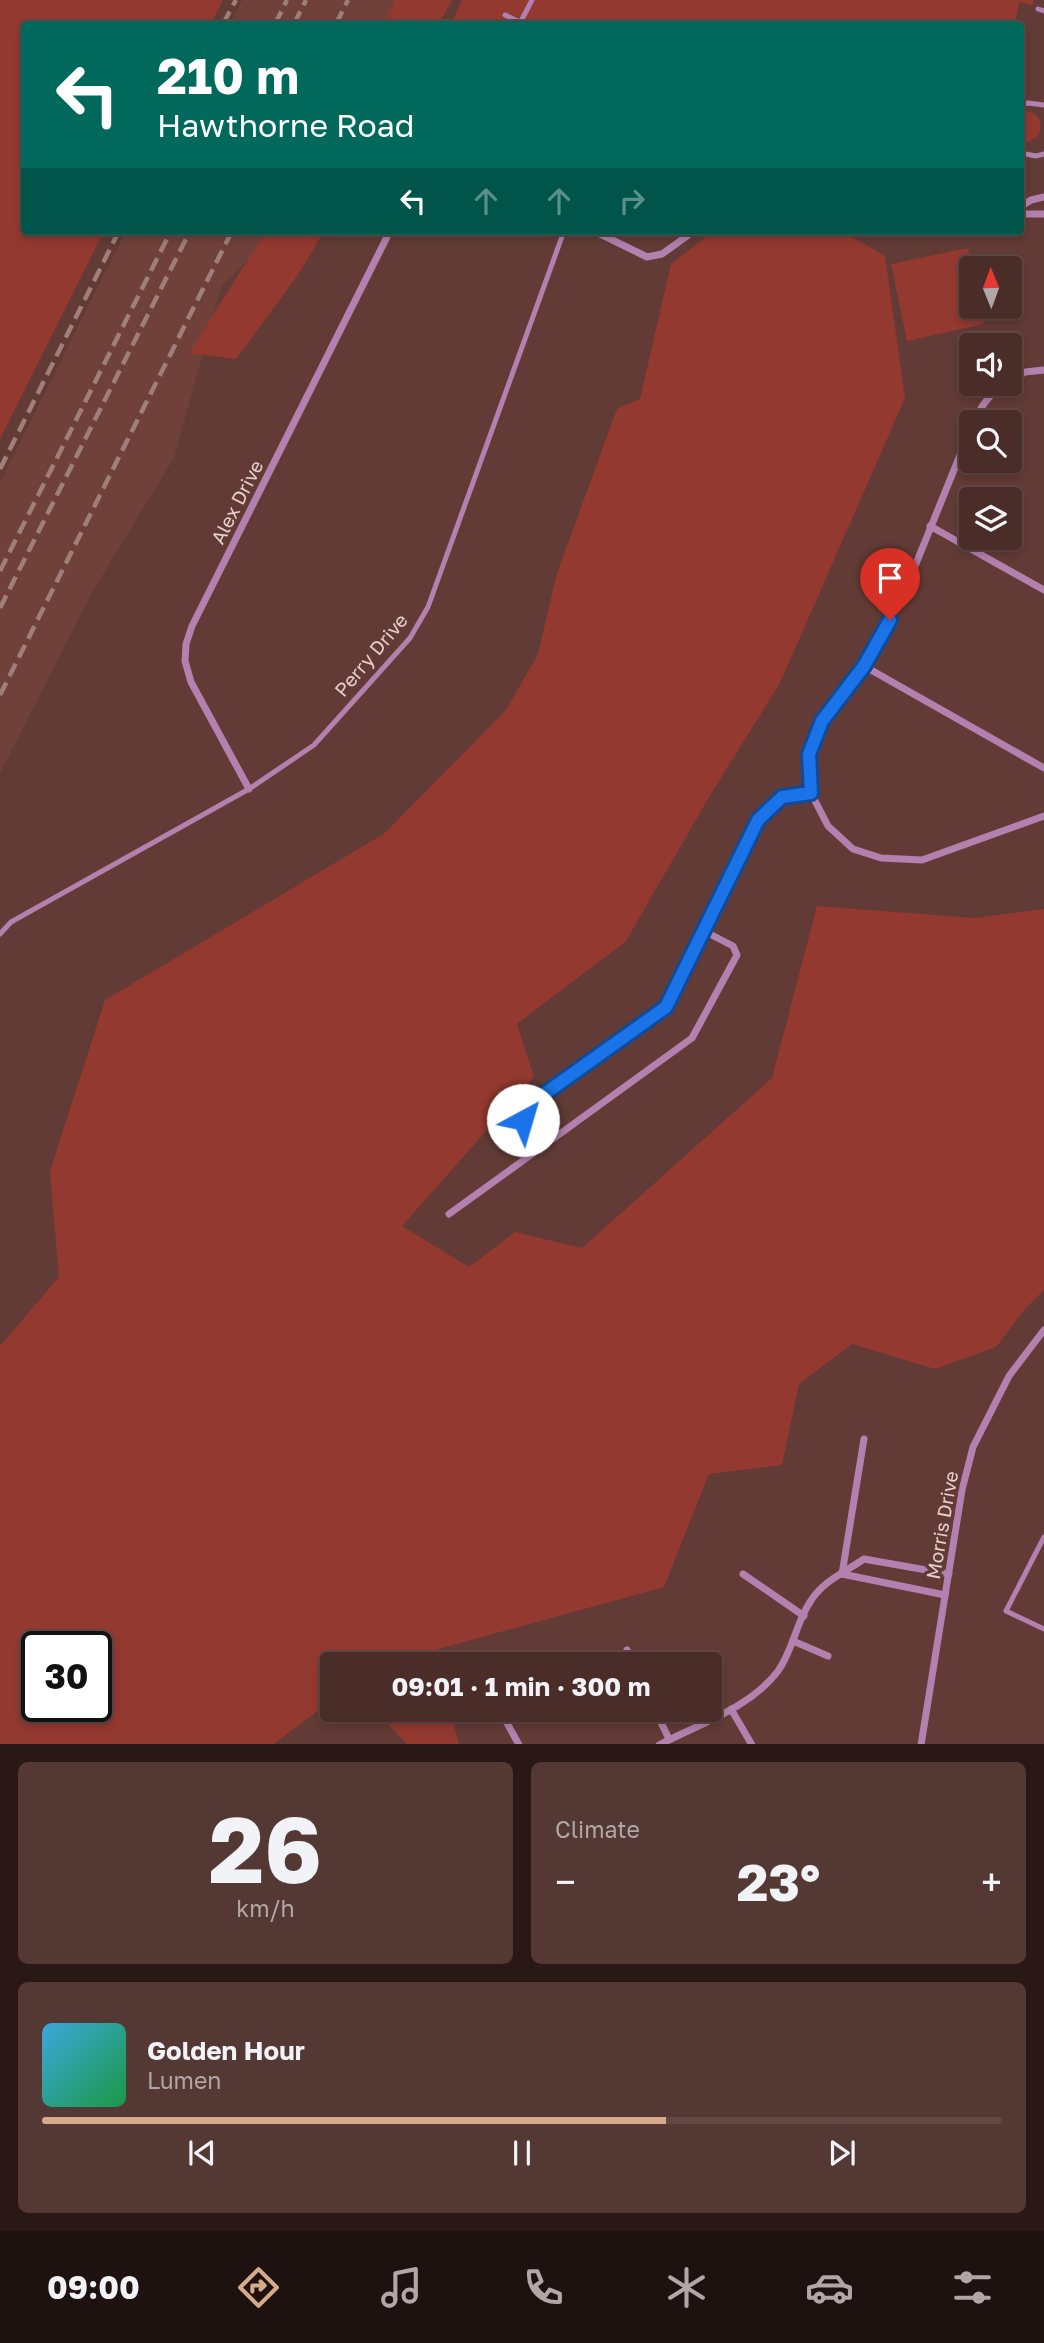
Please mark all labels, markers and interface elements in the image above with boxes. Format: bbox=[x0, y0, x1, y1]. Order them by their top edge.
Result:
text: 210 m bbox=[157, 46, 299, 105]
icon: left bbox=[42, 49, 133, 140]
text: Hawthorne Road bbox=[157, 106, 414, 144]
icon: left bbox=[394, 182, 432, 220]
icon: ahead bbox=[467, 182, 505, 220]
icon: ahead bbox=[540, 182, 578, 220]
icon: right bbox=[613, 182, 651, 220]
north arrow bbox=[959, 256, 1022, 318]
map controls bbox=[959, 256, 1022, 550]
button: sound bbox=[959, 333, 1022, 396]
button: search bbox=[959, 410, 1022, 473]
street label: Alex Drive bbox=[206, 456, 267, 548]
button: layers bbox=[959, 487, 1022, 550]
pin bbox=[860, 548, 920, 620]
icon: arrive bbox=[871, 559, 909, 597]
street label: Perry Drive bbox=[329, 609, 412, 701]
position arrow bbox=[486, 1083, 560, 1157]
street label: Morris Drive bbox=[921, 1469, 962, 1581]
speed limit sign: 30 bbox=[21, 1631, 112, 1722]
text: 09:01 · 1 min · 300 m bbox=[391, 1671, 651, 1702]
text: 26 bbox=[209, 1794, 322, 1903]
text: Climate bbox=[555, 1815, 640, 1843]
text: 23° bbox=[737, 1850, 820, 1912]
text: − bbox=[555, 1859, 576, 1904]
text: + bbox=[981, 1859, 1002, 1904]
text: km/h bbox=[236, 1894, 295, 1922]
text: Golden Hour bbox=[147, 2035, 305, 2066]
text: Lumen bbox=[147, 2066, 221, 2094]
icon: previous bbox=[183, 2134, 221, 2172]
icon: pause bbox=[503, 2134, 541, 2172]
icon: next bbox=[823, 2134, 861, 2172]
icon: directions bbox=[234, 2263, 283, 2312]
icon: music bbox=[377, 2263, 426, 2312]
icon: phone bbox=[519, 2263, 568, 2312]
icon: climate bbox=[662, 2263, 711, 2312]
icon: car bbox=[805, 2263, 854, 2312]
icon: filters bbox=[948, 2263, 997, 2312]
text: 09:00 bbox=[47, 2268, 140, 2306]

